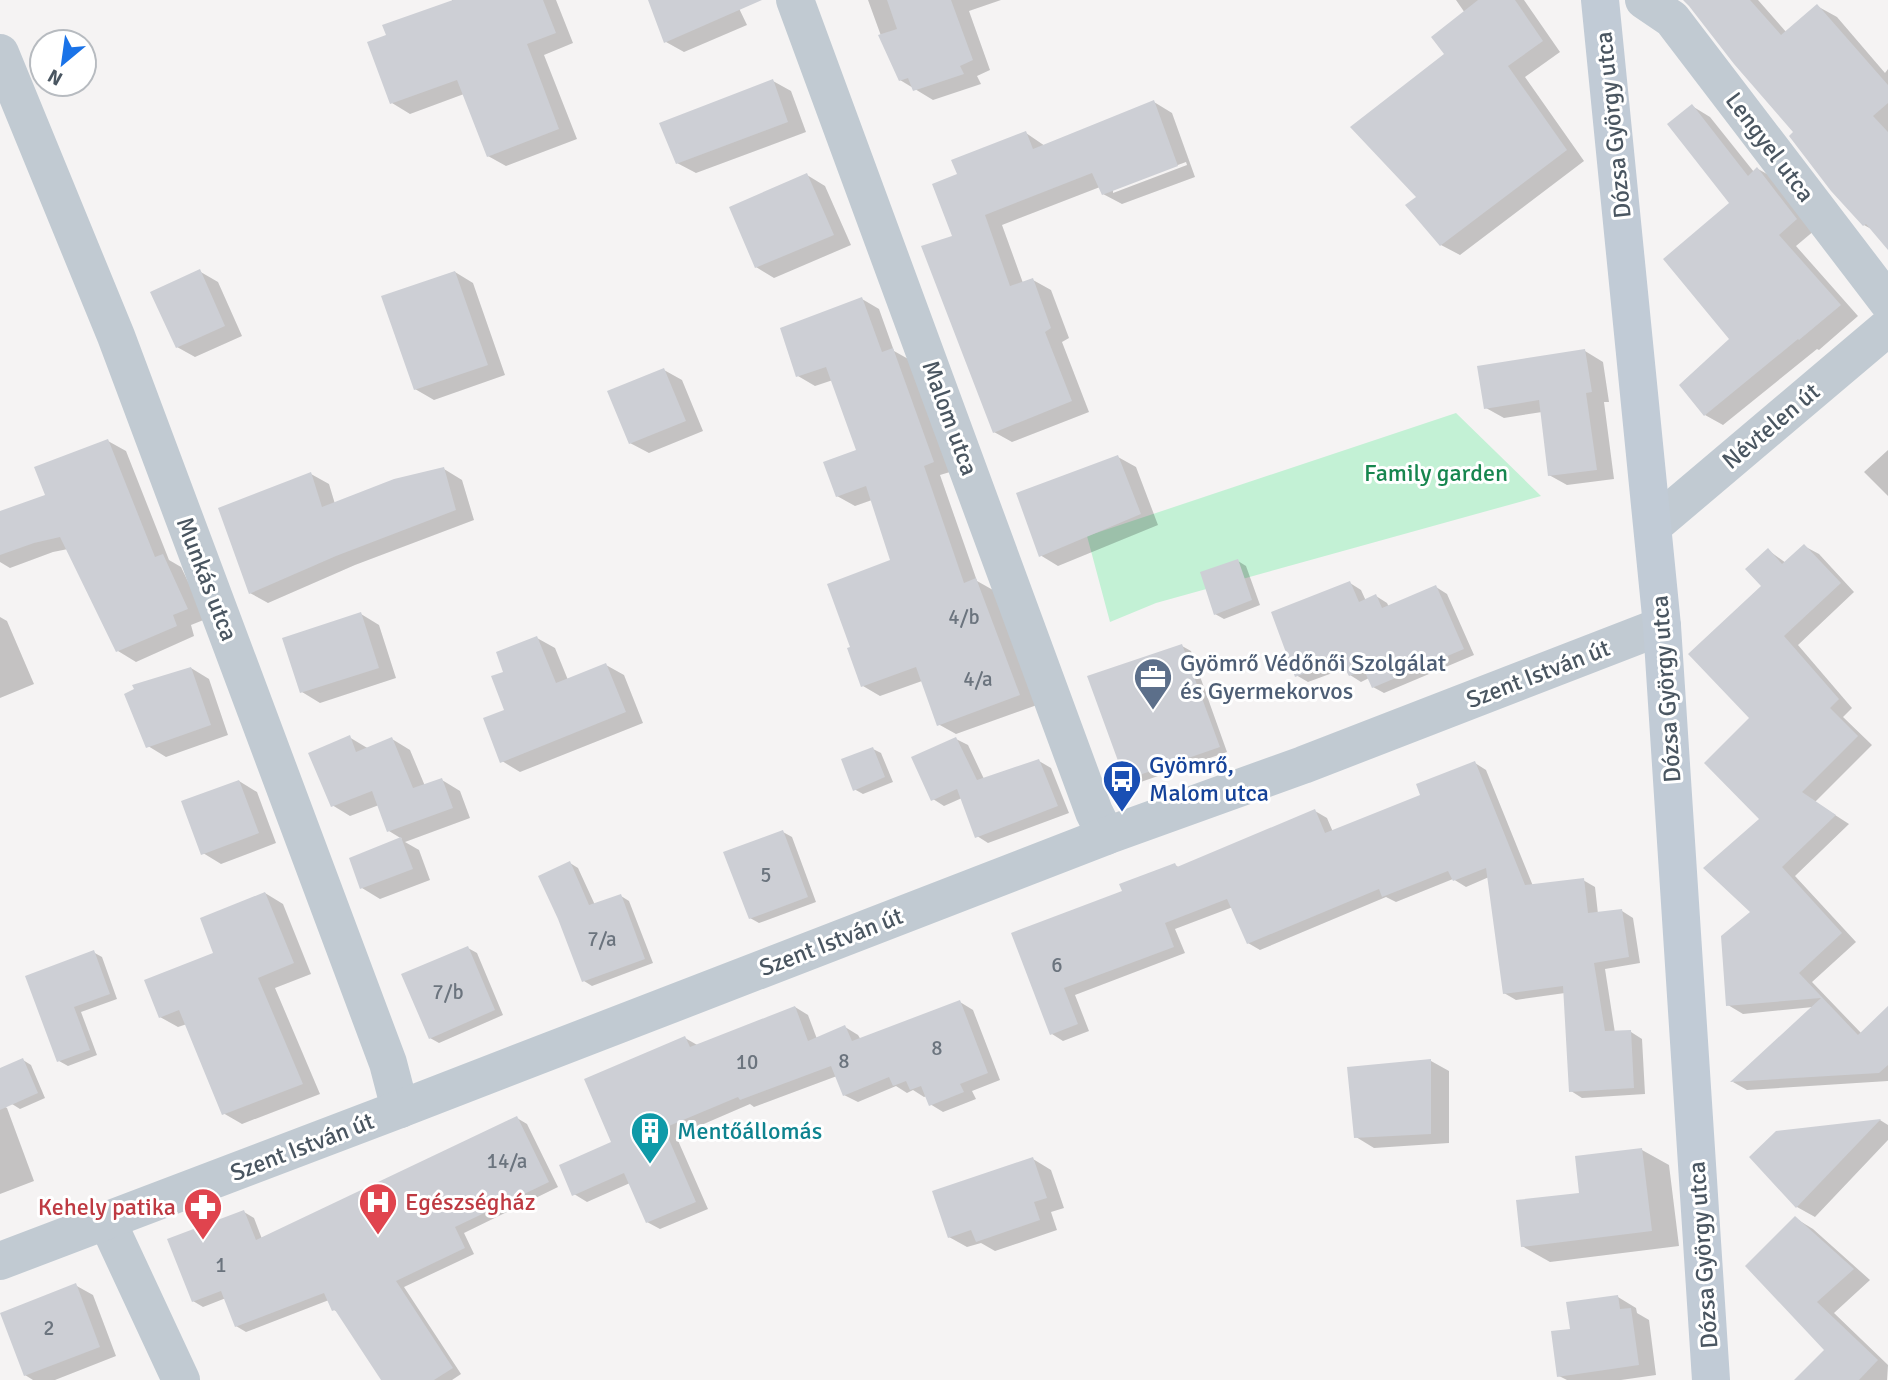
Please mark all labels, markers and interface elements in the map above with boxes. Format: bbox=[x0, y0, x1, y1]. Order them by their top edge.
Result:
north arrow bbox=[28, 28, 98, 98]
street label: Dózsa György utca bbox=[1588, 30, 1638, 220]
text: N bbox=[44, 63, 67, 91]
street label: Lengyel utca bbox=[1719, 86, 1821, 208]
street label: Malom utca bbox=[915, 356, 985, 480]
street label: Névtelen út bbox=[1716, 377, 1826, 475]
park label: Family garden bbox=[1364, 458, 1508, 488]
street label: Munkás utca bbox=[170, 513, 244, 645]
street label: Dózsa György utca bbox=[1644, 594, 1688, 784]
house number: 4/b bbox=[948, 604, 980, 630]
street label: Szent István út bbox=[1462, 633, 1614, 715]
place label: Gyömrő Védőnői Szolgálat és Gyermekorvos bbox=[1180, 648, 1446, 706]
office icon: Gyömrő Védőnői Szolgálat és Gyermekorvos bbox=[1132, 656, 1174, 711]
house number: 4/a bbox=[963, 666, 993, 692]
place label: Gyömrő, Malom utca bbox=[1149, 750, 1269, 808]
bus stop icon: Gyömrő, Malom utca bbox=[1101, 758, 1143, 813]
house number: 5 bbox=[760, 862, 772, 888]
street label: Szent István út bbox=[755, 901, 907, 983]
house number: 7/a bbox=[587, 926, 617, 952]
house number: 6 bbox=[1051, 952, 1063, 978]
house number: 7/b bbox=[432, 979, 464, 1005]
house number: 8 bbox=[931, 1035, 943, 1061]
house number: 8 bbox=[838, 1048, 850, 1074]
house number: 10 bbox=[736, 1049, 758, 1075]
street label: Szent István út bbox=[226, 1106, 378, 1188]
building icon: Mentőállomás bbox=[629, 1110, 671, 1165]
place label: Mentőállomás bbox=[677, 1116, 822, 1146]
house number: 14/a bbox=[487, 1148, 527, 1174]
street label: Dózsa György utca bbox=[1681, 1160, 1725, 1350]
hospital icon: Egészségház bbox=[357, 1181, 399, 1236]
pharmacy icon: Kehely patika bbox=[182, 1186, 224, 1241]
place label: Egészségház bbox=[405, 1187, 535, 1217]
place label: Kehely patika bbox=[38, 1192, 176, 1222]
house number: 1 bbox=[215, 1252, 227, 1278]
house number: 2 bbox=[43, 1315, 55, 1341]

